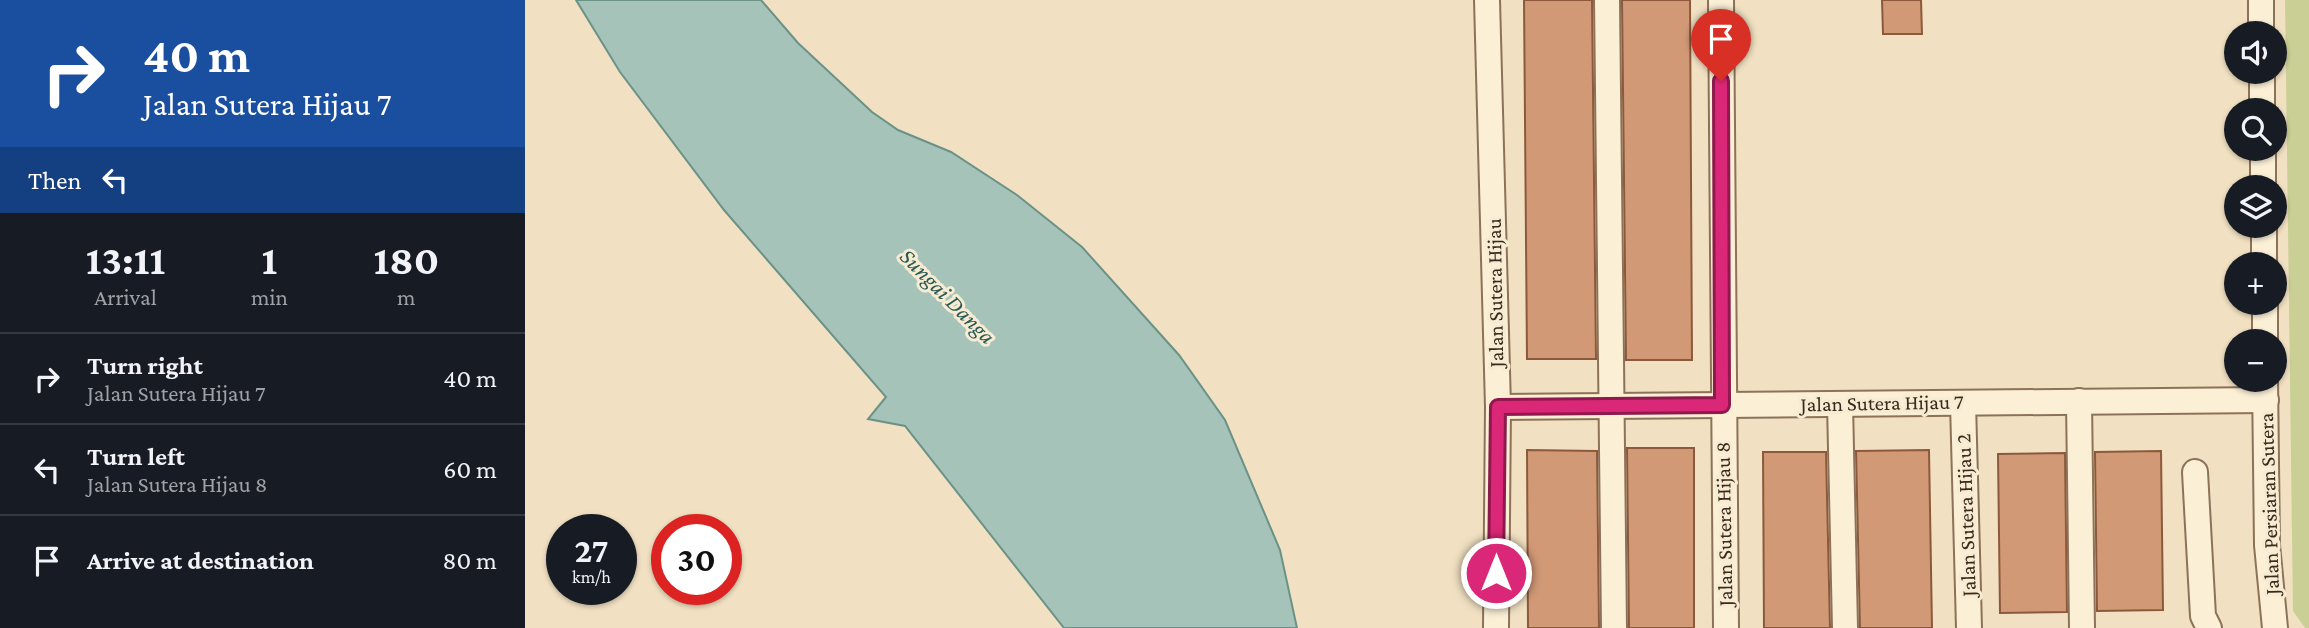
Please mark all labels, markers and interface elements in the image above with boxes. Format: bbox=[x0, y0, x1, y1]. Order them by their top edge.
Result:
pin bbox=[1691, 9, 1751, 81]
icon: arrive bbox=[1702, 20, 1740, 58]
map controls bbox=[2224, 21, 2287, 392]
button: sound bbox=[2224, 21, 2287, 84]
icon: right bbox=[28, 28, 119, 119]
text: 40 m bbox=[143, 28, 250, 83]
text: Jalan Sutera Hijau 7 bbox=[143, 86, 391, 122]
button: search bbox=[2224, 98, 2287, 161]
icon: left bbox=[96, 161, 134, 199]
text: Then bbox=[28, 166, 82, 195]
button: layers bbox=[2224, 175, 2287, 238]
street label: Jalan Sutera Hijau bbox=[1482, 218, 1508, 370]
text: 13:11 bbox=[86, 236, 165, 283]
text: 1 bbox=[261, 236, 277, 283]
text: 180 bbox=[374, 236, 439, 283]
water label: Sungai Danga bbox=[895, 243, 1001, 349]
button: + bbox=[2224, 252, 2287, 315]
text: Arrival bbox=[94, 284, 157, 310]
text: min bbox=[251, 284, 288, 310]
text: m bbox=[397, 284, 416, 310]
button: − bbox=[2224, 329, 2287, 392]
text: Turn right bbox=[87, 351, 203, 380]
icon: right bbox=[28, 360, 66, 398]
text: 40 m bbox=[443, 364, 497, 393]
text: Jalan Sutera Hijau 7 bbox=[87, 380, 266, 406]
street label: Jalan Sutera Hijau 7 bbox=[1798, 390, 1964, 416]
street label: Jalan Persiaran Sutera bbox=[2254, 412, 2284, 598]
street label: Jalan Sutera Hijau 2 bbox=[1951, 433, 1981, 599]
street label: Jalan Sutera Hijau 8 bbox=[1711, 441, 1737, 609]
text: Turn left bbox=[87, 442, 185, 471]
icon: left bbox=[28, 451, 66, 489]
text: 60 m bbox=[443, 455, 497, 484]
text: Jalan Sutera Hijau 8 bbox=[87, 471, 267, 497]
speed limit sign: 30 bbox=[651, 514, 742, 605]
text: 27 bbox=[575, 531, 608, 570]
position arrow bbox=[1459, 536, 1533, 610]
icon: arrive bbox=[28, 542, 66, 580]
text: Arrive at destination bbox=[87, 546, 314, 575]
text: 80 m bbox=[443, 546, 497, 575]
text: km/h bbox=[572, 567, 611, 587]

